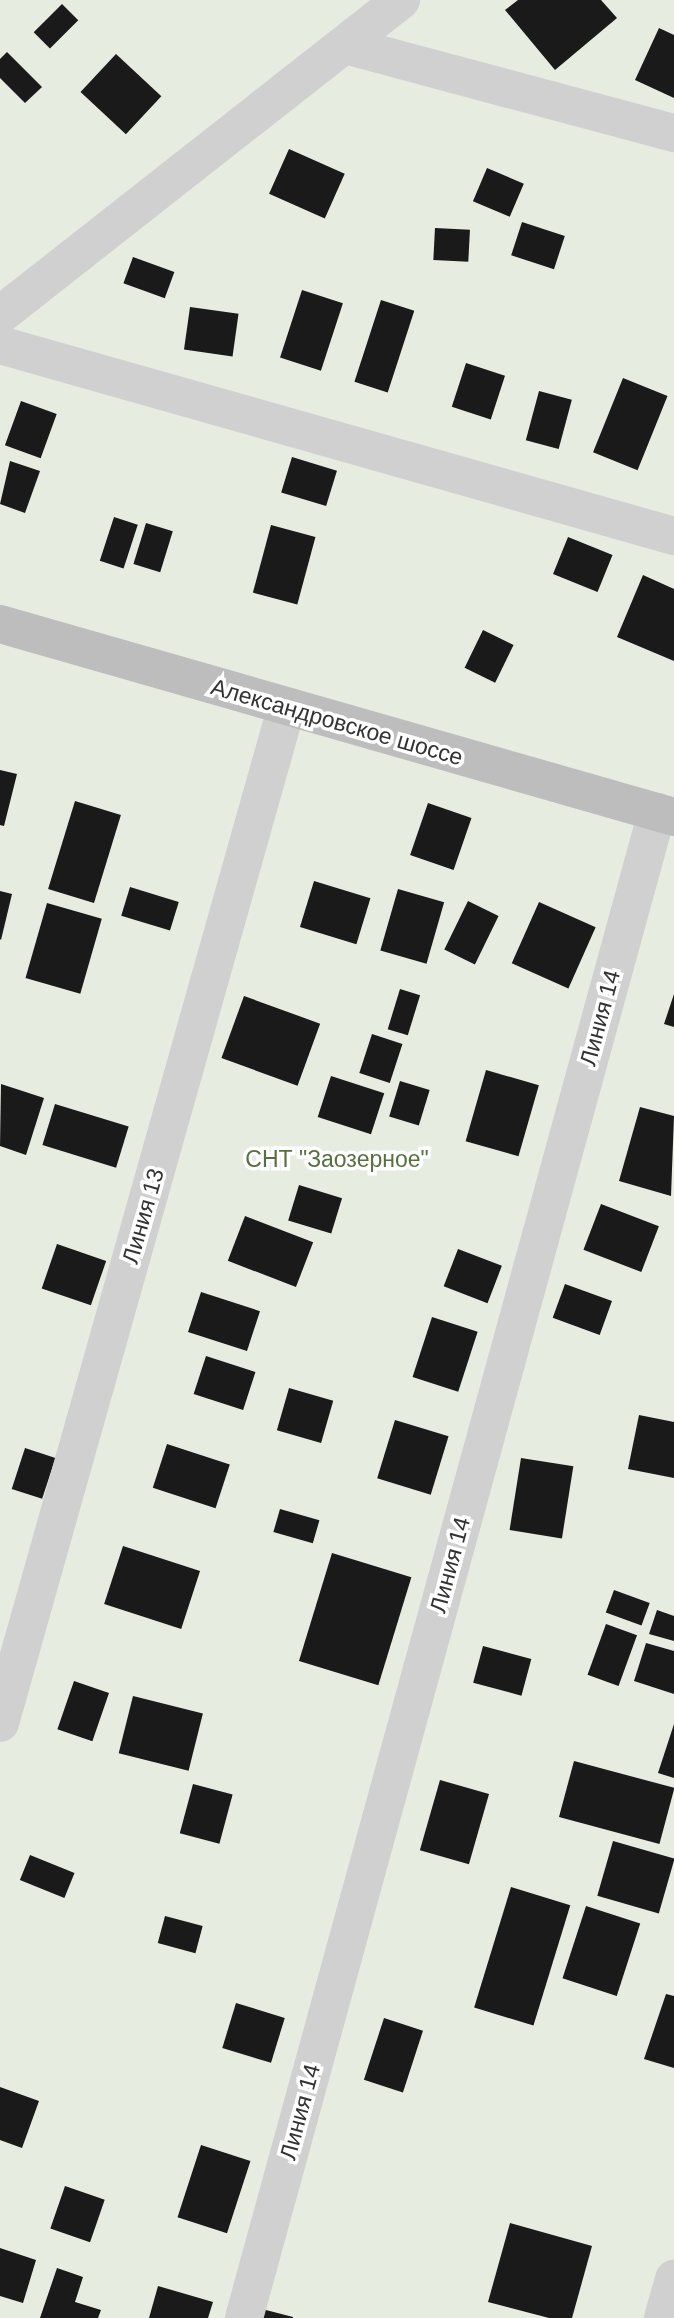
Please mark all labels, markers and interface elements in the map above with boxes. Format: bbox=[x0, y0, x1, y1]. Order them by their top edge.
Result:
street label: Александровское шоссе bbox=[208, 673, 466, 771]
street label: Линия 14 bbox=[574, 967, 626, 1069]
park label: СНТ "Заозерное" bbox=[245, 1145, 429, 1173]
street label: Линия 13 bbox=[116, 1165, 170, 1267]
street label: Линия 14 bbox=[424, 1514, 476, 1616]
street label: Линия 14 bbox=[274, 2061, 326, 2163]

